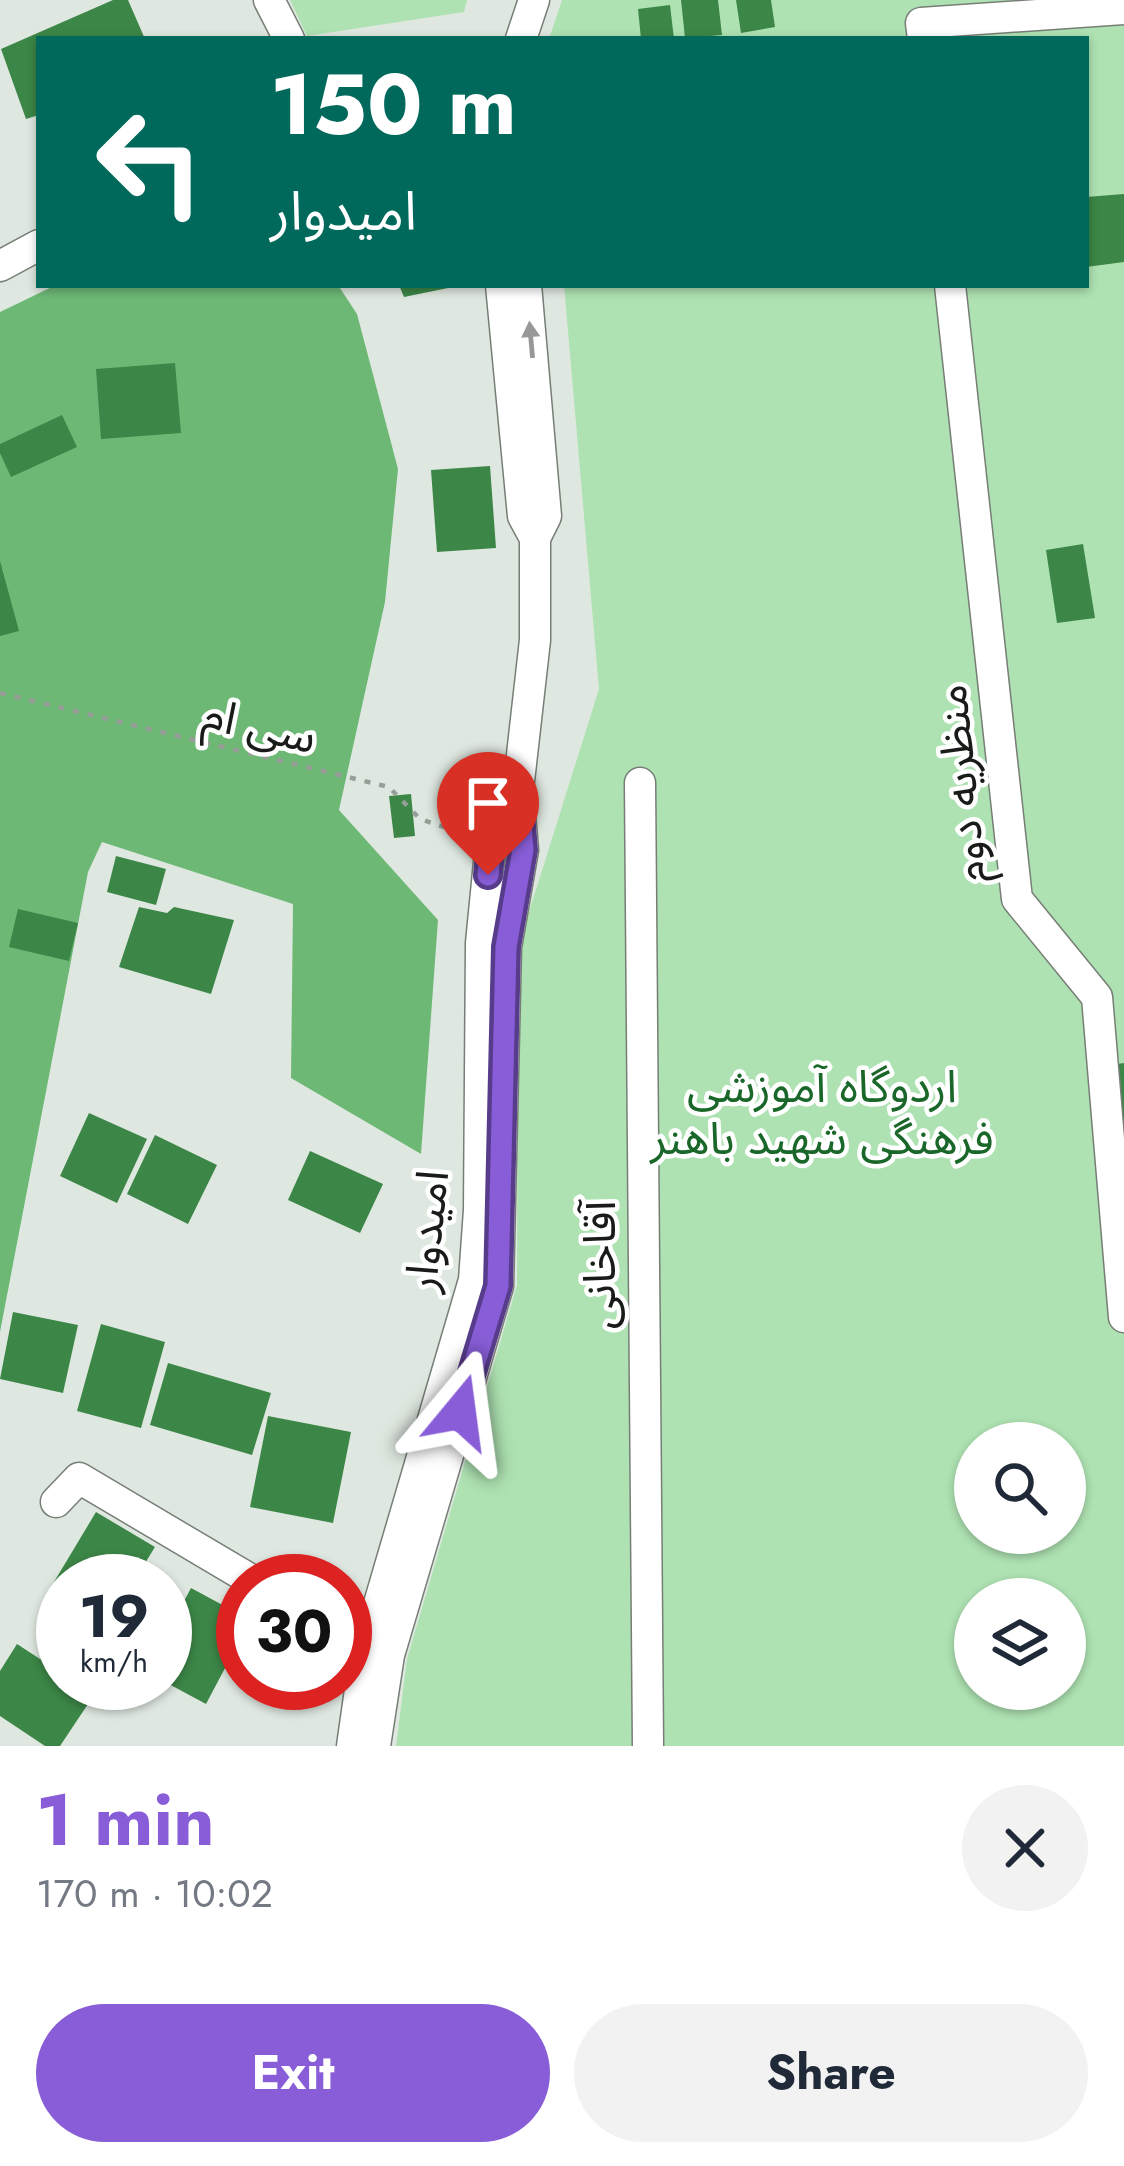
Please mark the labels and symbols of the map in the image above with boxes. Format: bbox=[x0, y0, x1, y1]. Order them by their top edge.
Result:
one-way arrow bbox=[521, 321, 540, 358]
street label: سی ام bbox=[197, 681, 323, 771]
street label: منظریه دوم bbox=[918, 681, 1004, 887]
pin bbox=[437, 752, 539, 875]
park label: اردوگاه آموزشی فرهنگی شهید باهنر bbox=[648, 1054, 994, 1171]
street label: امیدوار bbox=[388, 1167, 465, 1297]
street label: آقاخانی bbox=[567, 1199, 632, 1329]
position arrow bbox=[397, 1349, 523, 1475]
speed limit sign: 30 bbox=[216, 1554, 372, 1710]

